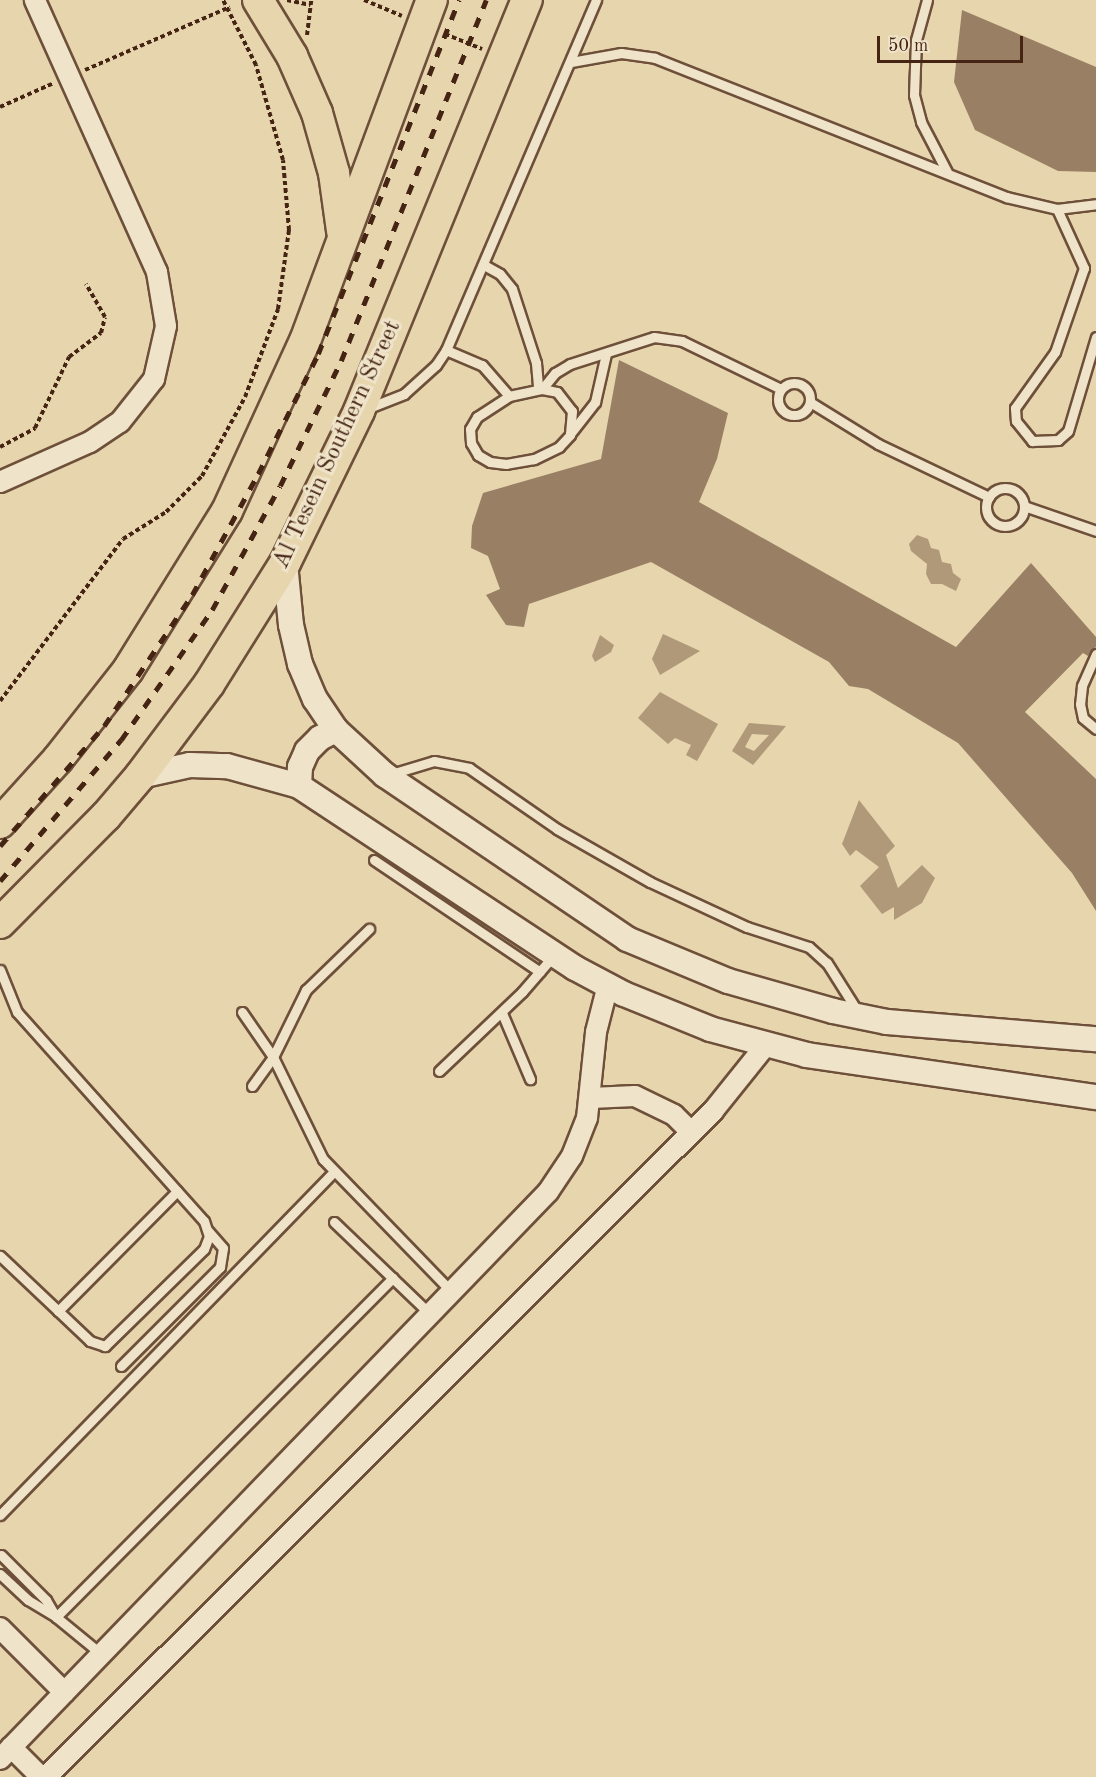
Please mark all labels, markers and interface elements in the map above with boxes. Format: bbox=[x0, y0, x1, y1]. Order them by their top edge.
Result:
scale bar bbox=[880, 24, 1026, 62]
text: 50 m bbox=[888, 37, 928, 55]
street label: Al Tesein Southern Street bbox=[268, 316, 408, 574]

